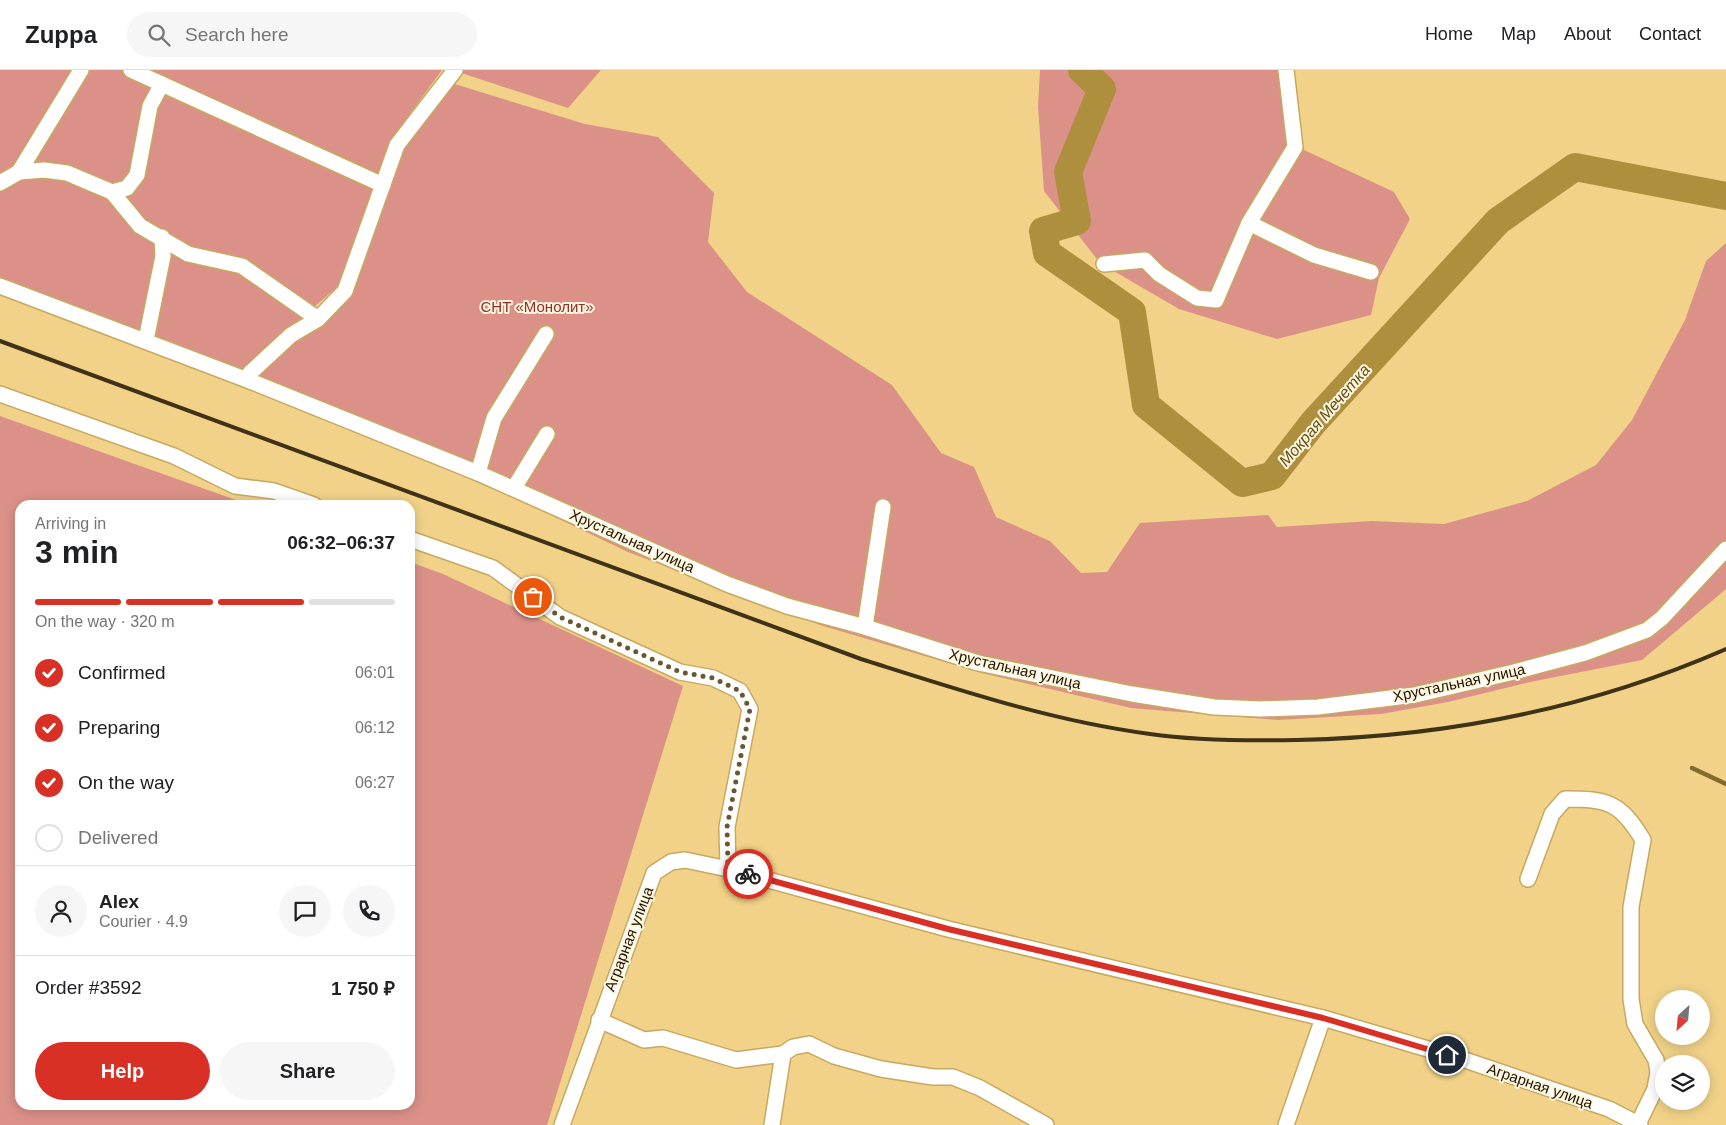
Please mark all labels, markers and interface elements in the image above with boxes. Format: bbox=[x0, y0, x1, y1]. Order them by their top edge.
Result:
search box bbox=[127, 12, 477, 57]
text: Zuppa bbox=[25, 21, 97, 48]
icon: search bbox=[145, 21, 173, 49]
text: Search here bbox=[185, 24, 289, 45]
text: Home bbox=[1425, 24, 1473, 44]
text: Map bbox=[1501, 24, 1536, 44]
text: About bbox=[1564, 24, 1611, 44]
text: Contact bbox=[1639, 24, 1701, 44]
park label: СНТ «Монолит» bbox=[481, 298, 593, 315]
water label: Мокрая Мечетка bbox=[1276, 361, 1373, 469]
street label: Хрустальная улица bbox=[567, 505, 698, 576]
text: Arriving in bbox=[35, 515, 106, 532]
text: 06:32–06:37 bbox=[287, 532, 395, 553]
text: 3 min bbox=[35, 534, 119, 570]
pin bbox=[512, 576, 554, 618]
icon: bag bbox=[519, 583, 547, 611]
text: On the way · 320 m bbox=[35, 613, 175, 630]
street label: Хрустальная улица bbox=[948, 645, 1083, 692]
icon: check bbox=[35, 659, 63, 687]
street label: Хрустальная улица bbox=[1391, 660, 1527, 705]
text: Confirmed bbox=[78, 662, 166, 683]
text: 06:01 bbox=[355, 664, 395, 681]
icon: check bbox=[35, 714, 63, 742]
text: Preparing bbox=[78, 717, 160, 738]
text: 06:12 bbox=[355, 719, 395, 736]
icon: check bbox=[35, 769, 63, 797]
text: On the way bbox=[78, 772, 174, 793]
text: 06:27 bbox=[355, 774, 395, 791]
text: Delivered bbox=[78, 827, 158, 848]
courier bbox=[723, 849, 773, 899]
icon: bike bbox=[734, 860, 762, 888]
street label: Аграрная улица bbox=[601, 884, 657, 994]
button: person bbox=[35, 885, 87, 937]
button: chat bbox=[279, 885, 331, 937]
button: phone bbox=[343, 885, 395, 937]
text: Alex bbox=[99, 891, 139, 912]
text: Courier · 4.9 bbox=[99, 913, 188, 930]
text: Order #3592 bbox=[35, 977, 142, 998]
text: 1 750 ₽ bbox=[331, 978, 395, 999]
north arrow bbox=[1655, 990, 1710, 1045]
map controls bbox=[1655, 990, 1710, 1110]
pin bbox=[1426, 1034, 1468, 1076]
icon: home bbox=[1433, 1041, 1461, 1069]
button: Help bbox=[35, 1042, 210, 1100]
button: Share bbox=[220, 1042, 395, 1100]
button: layers bbox=[1655, 1055, 1710, 1110]
street label: Аграрная улица bbox=[1485, 1059, 1596, 1112]

